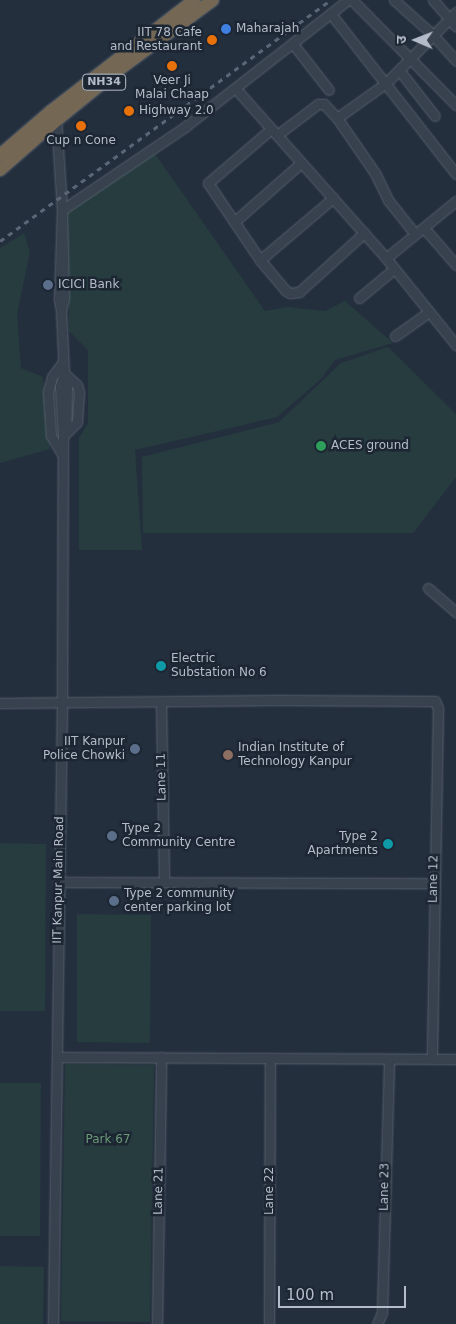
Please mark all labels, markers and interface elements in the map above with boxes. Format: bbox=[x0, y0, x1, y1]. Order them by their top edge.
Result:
north arrow bbox=[391, 15, 441, 65]
place label: Maharajah bbox=[236, 22, 299, 36]
marker: Maharajah bbox=[220, 23, 232, 35]
place label: IIT 78 Cafe and Restaurant bbox=[110, 26, 202, 54]
marker: IIT 78 Cafe and Restaurant bbox=[206, 34, 218, 46]
text: उ bbox=[393, 36, 409, 44]
marker: Veer Ji Malai Chaap bbox=[166, 60, 178, 72]
road number: NH34 bbox=[82, 74, 126, 90]
place label: Veer Ji Malai Chaap bbox=[135, 74, 209, 102]
place label: Highway 2.0 bbox=[139, 104, 214, 118]
marker: Highway 2.0 bbox=[123, 105, 135, 117]
marker: Cup n Cone bbox=[75, 120, 87, 132]
place label: Cup n Cone bbox=[46, 134, 116, 148]
place label: ICICI Bank bbox=[58, 278, 119, 292]
marker: ICICI Bank bbox=[42, 279, 54, 291]
place label: ACES ground bbox=[331, 439, 409, 453]
marker: ACES ground bbox=[315, 440, 327, 452]
place label: Electric Substation No 6 bbox=[171, 652, 267, 680]
marker: Electric Substation No 6 bbox=[155, 660, 167, 672]
place label: IIT Kanpur Police Chowki bbox=[43, 735, 125, 763]
place label: Indian Institute of Technology Kanpur bbox=[238, 741, 352, 769]
marker: IIT Kanpur Police Chowki bbox=[129, 743, 141, 755]
marker: Indian Institute of Technology Kanpur bbox=[222, 749, 234, 761]
street label: Lane 11 bbox=[154, 753, 170, 801]
street label: IIT Kanpur Main Road bbox=[51, 816, 67, 944]
place label: Type 2 Community Centre bbox=[122, 822, 235, 850]
marker: Type 2 Community Centre bbox=[106, 830, 118, 842]
place label: Type 2 Apartments bbox=[308, 830, 378, 858]
marker: Type 2 Apartments bbox=[382, 838, 394, 850]
street label: Lane 12 bbox=[426, 855, 442, 903]
place label: Type 2 community center parking lot bbox=[124, 887, 234, 915]
marker: Type 2 community center parking lot bbox=[108, 895, 120, 907]
park label: Park 67 bbox=[85, 1133, 131, 1147]
street label: Lane 23 bbox=[377, 1163, 393, 1211]
street label: Lane 21 bbox=[151, 1167, 167, 1215]
street label: Lane 22 bbox=[263, 1167, 277, 1215]
scale bar bbox=[281, 1276, 408, 1308]
text: 100 m bbox=[286, 1286, 334, 1304]

